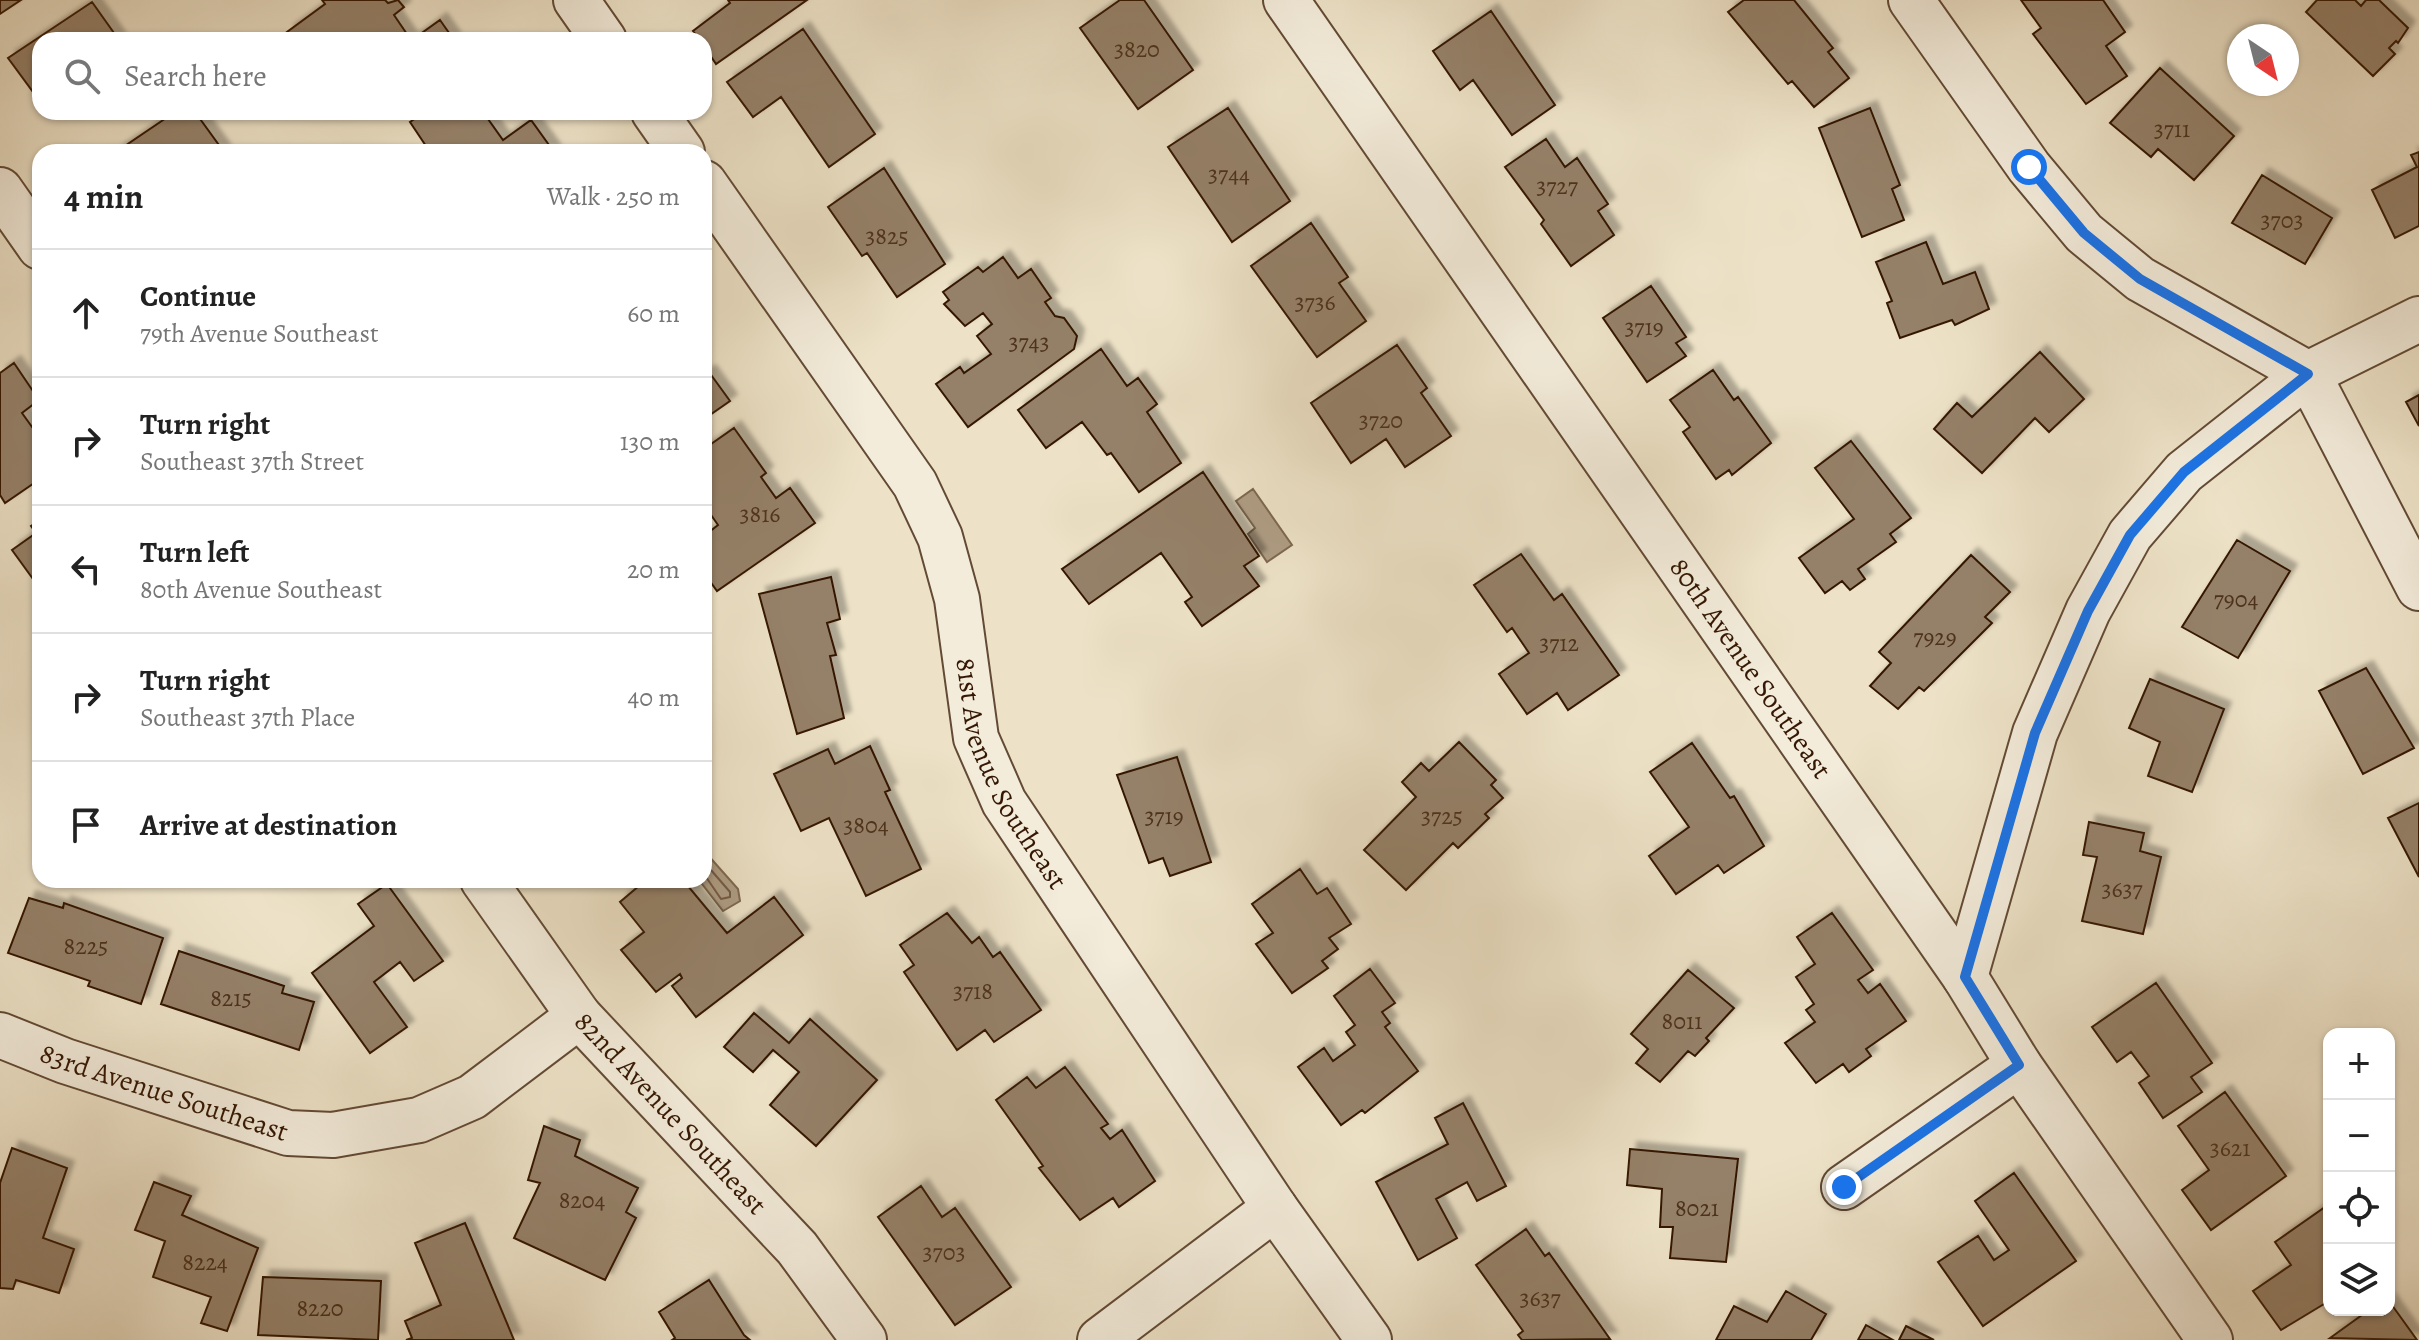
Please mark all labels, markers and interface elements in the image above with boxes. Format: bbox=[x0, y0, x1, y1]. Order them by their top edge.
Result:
north arrow bbox=[2227, 24, 2299, 96]
search box bbox=[32, 32, 712, 120]
house number: 3820 bbox=[1114, 33, 1160, 65]
icon: search bbox=[60, 54, 104, 98]
text: Search here bbox=[124, 56, 267, 96]
house number: 3711 bbox=[2154, 113, 2190, 145]
route start bbox=[2011, 149, 2047, 185]
house number: 3744 bbox=[1208, 158, 1250, 190]
house number: 3727 bbox=[1536, 170, 1579, 202]
text: 4 min bbox=[64, 173, 143, 220]
text: Walk · 250 m bbox=[547, 179, 680, 214]
house number: 3703 bbox=[2261, 204, 2303, 236]
house number: 3825 bbox=[865, 220, 909, 252]
text: Continue bbox=[140, 276, 256, 316]
house number: 3736 bbox=[1294, 286, 1336, 318]
icon: ahead bbox=[64, 291, 108, 335]
text: 60 m bbox=[627, 296, 680, 331]
house number: 3719 bbox=[1624, 311, 1664, 343]
text: 79th Avenue Southeast bbox=[140, 316, 378, 351]
house number: 3743 bbox=[1009, 326, 1049, 358]
text: Turn right bbox=[140, 404, 270, 444]
house number: 3720 bbox=[1359, 404, 1403, 436]
icon: right bbox=[64, 419, 108, 463]
text: 130 m bbox=[620, 424, 680, 459]
text: Southeast 37th Street bbox=[140, 444, 364, 479]
house number: 3816 bbox=[740, 498, 780, 530]
text: Turn left bbox=[140, 532, 249, 572]
icon: left bbox=[64, 547, 108, 591]
street label: 80th Avenue Southeast bbox=[1660, 550, 1841, 786]
text: 20 m bbox=[627, 552, 680, 587]
text: 80th Avenue Southeast bbox=[140, 572, 382, 607]
house number: 7904 bbox=[2214, 583, 2258, 615]
house number: 7929 bbox=[1913, 621, 1957, 653]
house number: 3712 bbox=[1539, 627, 1579, 659]
street label: 81st Avenue Southeast bbox=[946, 655, 1076, 897]
text: Turn right bbox=[140, 660, 270, 700]
icon: right bbox=[64, 675, 108, 719]
text: 40 m bbox=[628, 680, 680, 715]
text: Southeast 37th Place bbox=[140, 700, 355, 735]
house number: 3719 bbox=[1144, 800, 1184, 832]
house number: 3725 bbox=[1421, 800, 1463, 832]
icon: arrive bbox=[64, 803, 108, 847]
text: Arrive at destination bbox=[140, 805, 397, 845]
house number: 3804 bbox=[843, 809, 889, 841]
house number: 3637 bbox=[2101, 873, 2143, 905]
house number: 8225 bbox=[64, 930, 108, 962]
house number: 3718 bbox=[953, 975, 993, 1007]
house number: 8215 bbox=[210, 982, 252, 1014]
street label: 82nd Avenue Southeast bbox=[566, 1004, 775, 1223]
house number: 8011 bbox=[1662, 1005, 1702, 1037]
map controls bbox=[2323, 1028, 2395, 1316]
button: + bbox=[2323, 1028, 2395, 1100]
street label: 83rd Avenue Southeast bbox=[34, 1034, 293, 1151]
button: − bbox=[2323, 1100, 2395, 1172]
house number: 3621 bbox=[2210, 1132, 2250, 1164]
route end bbox=[1826, 1169, 1862, 1205]
button: locate bbox=[2323, 1172, 2395, 1244]
house number: 8204 bbox=[559, 1184, 605, 1216]
house number: 8021 bbox=[1675, 1192, 1719, 1224]
house number: 3703 bbox=[923, 1236, 965, 1268]
button: layers bbox=[2323, 1244, 2395, 1316]
house number: 8224 bbox=[182, 1246, 228, 1278]
house number: 3637 bbox=[1519, 1282, 1561, 1314]
house number: 8220 bbox=[296, 1292, 344, 1324]

